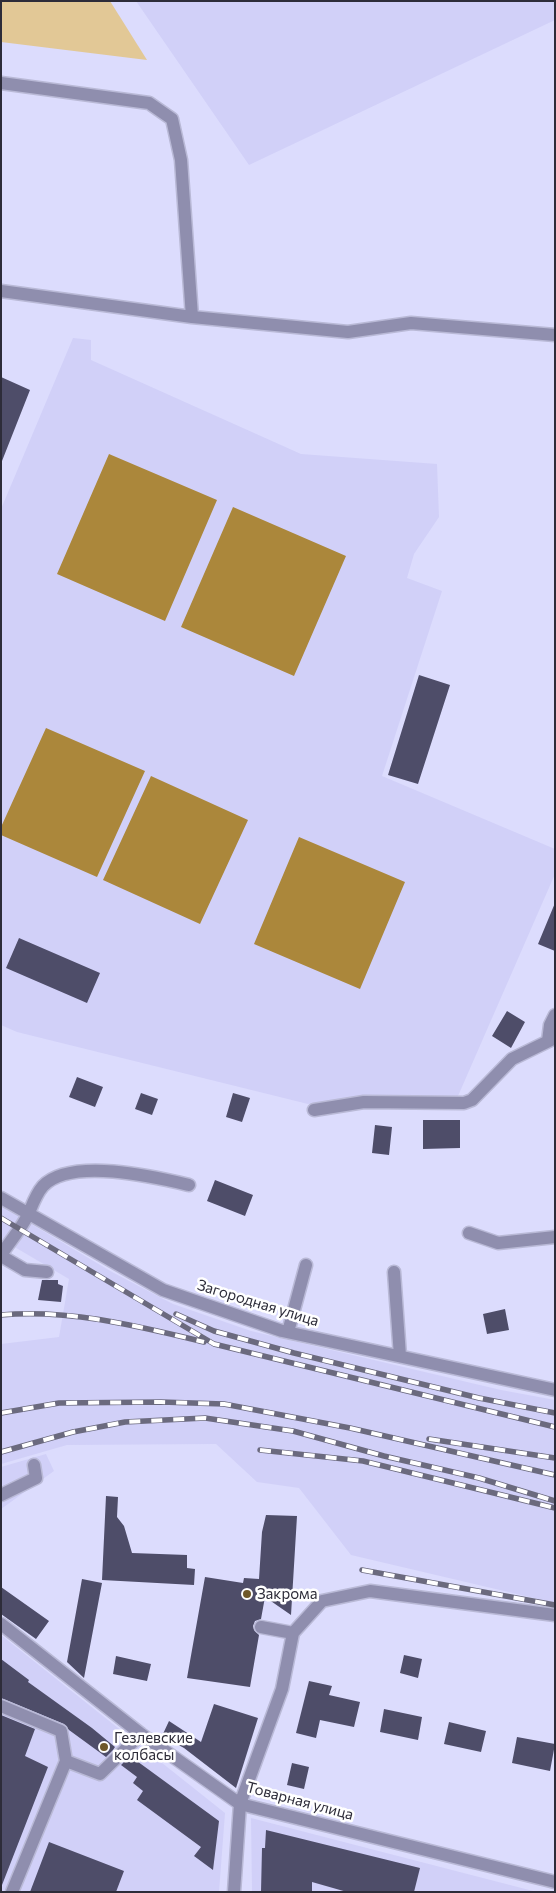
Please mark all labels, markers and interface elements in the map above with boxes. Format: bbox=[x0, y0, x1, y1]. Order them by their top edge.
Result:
street label: Загородная улица bbox=[195, 1276, 321, 1330]
place label: Закрома bbox=[257, 1585, 318, 1603]
marker: Закрома bbox=[241, 1588, 253, 1600]
place label: Гезлевские колбасы bbox=[114, 1729, 193, 1764]
marker: Гезлевские колбасы bbox=[98, 1741, 110, 1753]
street label: Товарная улица bbox=[245, 1778, 355, 1824]

